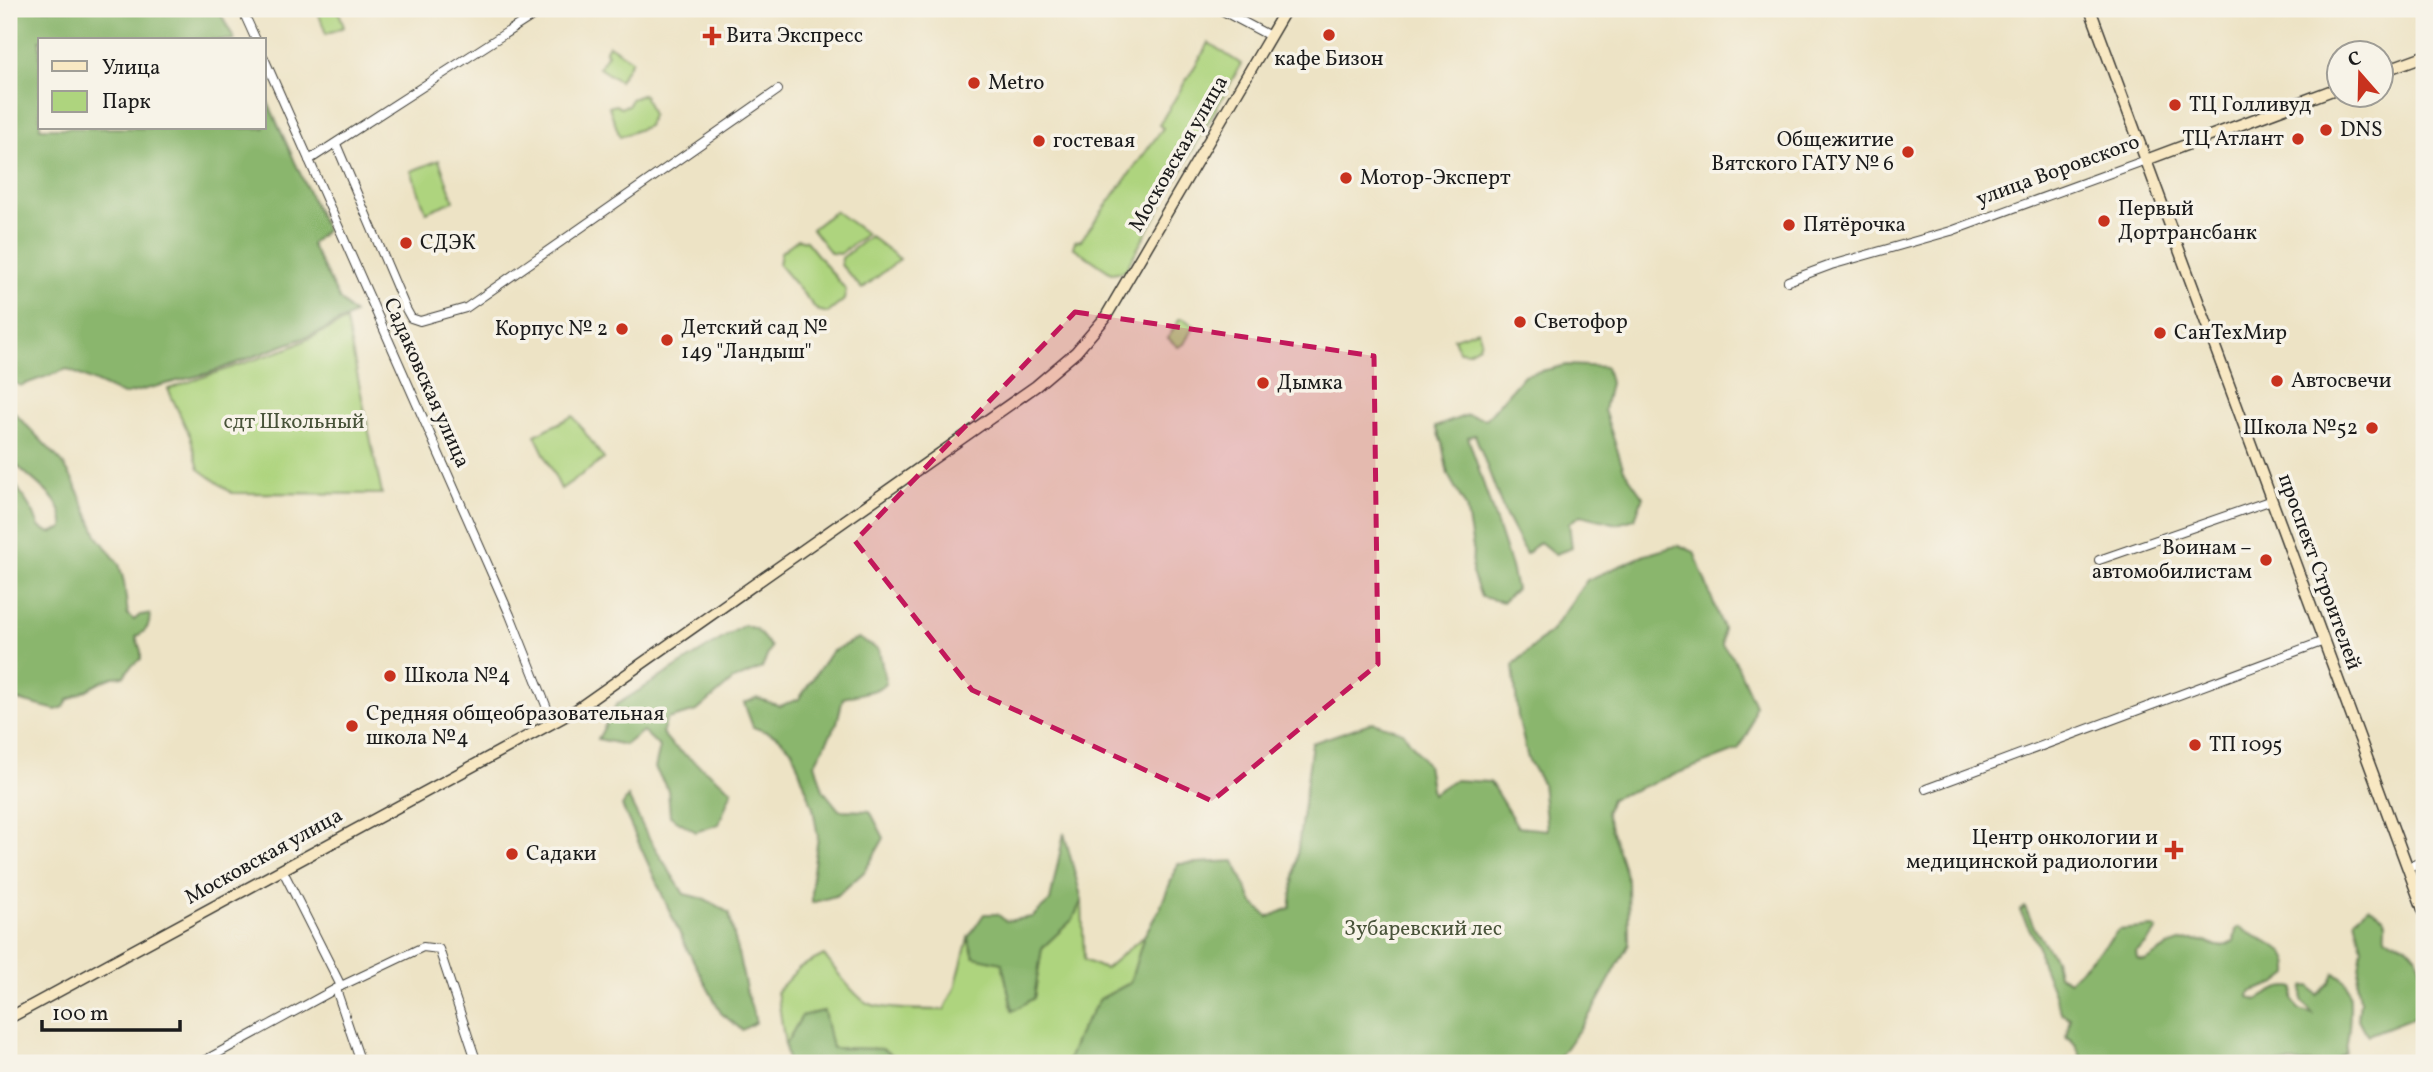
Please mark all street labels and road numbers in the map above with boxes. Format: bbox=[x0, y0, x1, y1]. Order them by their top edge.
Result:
street label: Московская улица bbox=[1122, 70, 1236, 238]
street label: улица Воровского bbox=[1972, 128, 2144, 214]
street label: Садаковская улица bbox=[375, 293, 477, 473]
street label: проспект Строителей bbox=[2270, 470, 2368, 674]
street label: Московская улица bbox=[180, 802, 348, 912]

